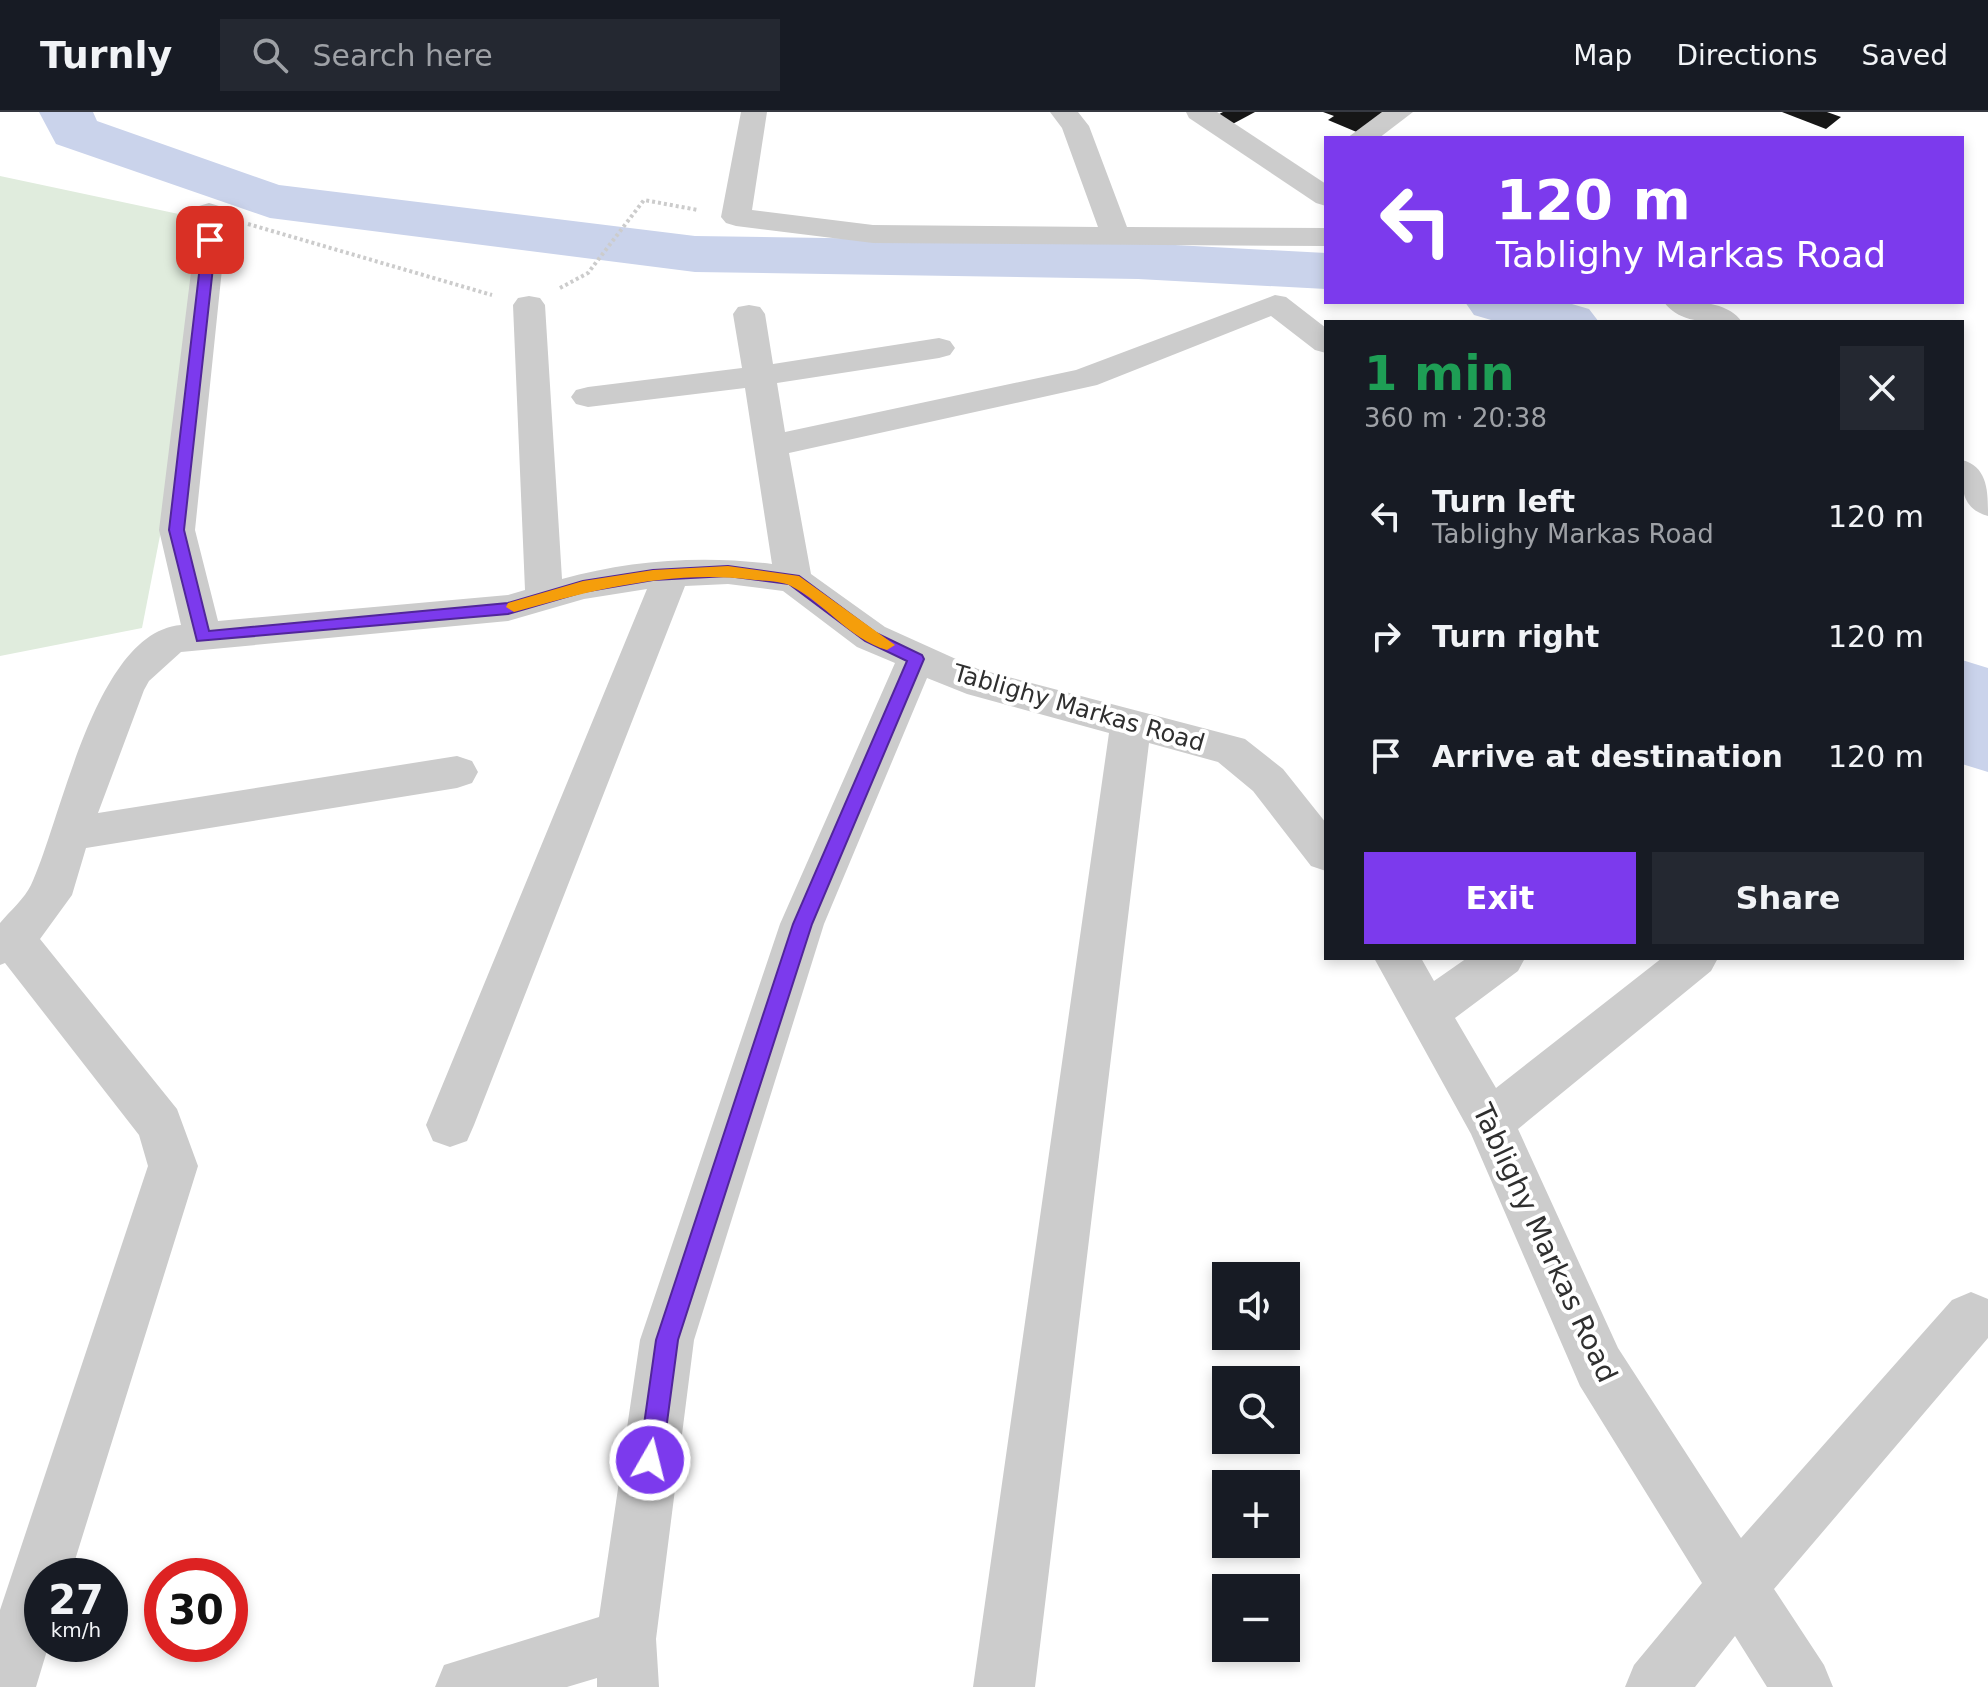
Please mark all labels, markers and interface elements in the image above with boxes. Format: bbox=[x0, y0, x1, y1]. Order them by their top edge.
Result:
search box bbox=[220, 19, 780, 91]
text: Turnly bbox=[40, 33, 172, 77]
icon: search bbox=[248, 33, 292, 77]
text: Search here bbox=[312, 38, 493, 73]
text: Map bbox=[1573, 39, 1632, 72]
text: Directions bbox=[1676, 39, 1817, 72]
text: Saved bbox=[1861, 39, 1948, 72]
text: 120 m bbox=[1496, 167, 1691, 232]
icon: left bbox=[1364, 168, 1468, 272]
pin bbox=[176, 206, 244, 274]
icon: arrive bbox=[188, 218, 232, 262]
text: Tablighy Markas Road bbox=[1496, 234, 1886, 275]
text: 1 min bbox=[1364, 345, 1515, 401]
button: close bbox=[1840, 346, 1924, 430]
text: 360 m · 20:38 bbox=[1364, 403, 1547, 433]
text: Turn left bbox=[1432, 484, 1575, 519]
icon: left bbox=[1364, 494, 1408, 538]
text: 120 m bbox=[1828, 499, 1924, 534]
text: Tablighy Markas Road bbox=[1432, 519, 1714, 549]
icon: right bbox=[1364, 614, 1408, 658]
text: Turn right bbox=[1432, 619, 1599, 654]
text: 120 m bbox=[1828, 619, 1924, 654]
street label: Tablighy Markas Road bbox=[949, 658, 1208, 757]
icon: arrive bbox=[1364, 734, 1408, 778]
text: Arrive at destination bbox=[1432, 739, 1783, 774]
text: 120 m bbox=[1828, 739, 1924, 774]
button: Exit bbox=[1364, 852, 1636, 944]
button: Share bbox=[1652, 852, 1924, 944]
street label: Tablighy Markas Road bbox=[1466, 1098, 1624, 1387]
map controls bbox=[1212, 1262, 1300, 1662]
button: sound bbox=[1212, 1262, 1300, 1350]
button: search bbox=[1212, 1366, 1300, 1454]
position arrow bbox=[608, 1418, 692, 1502]
button: + bbox=[1212, 1470, 1300, 1558]
speed limit sign: 30 bbox=[144, 1558, 248, 1662]
button: − bbox=[1212, 1574, 1300, 1662]
text: 27 bbox=[48, 1577, 104, 1623]
text: km/h bbox=[51, 1618, 101, 1642]

